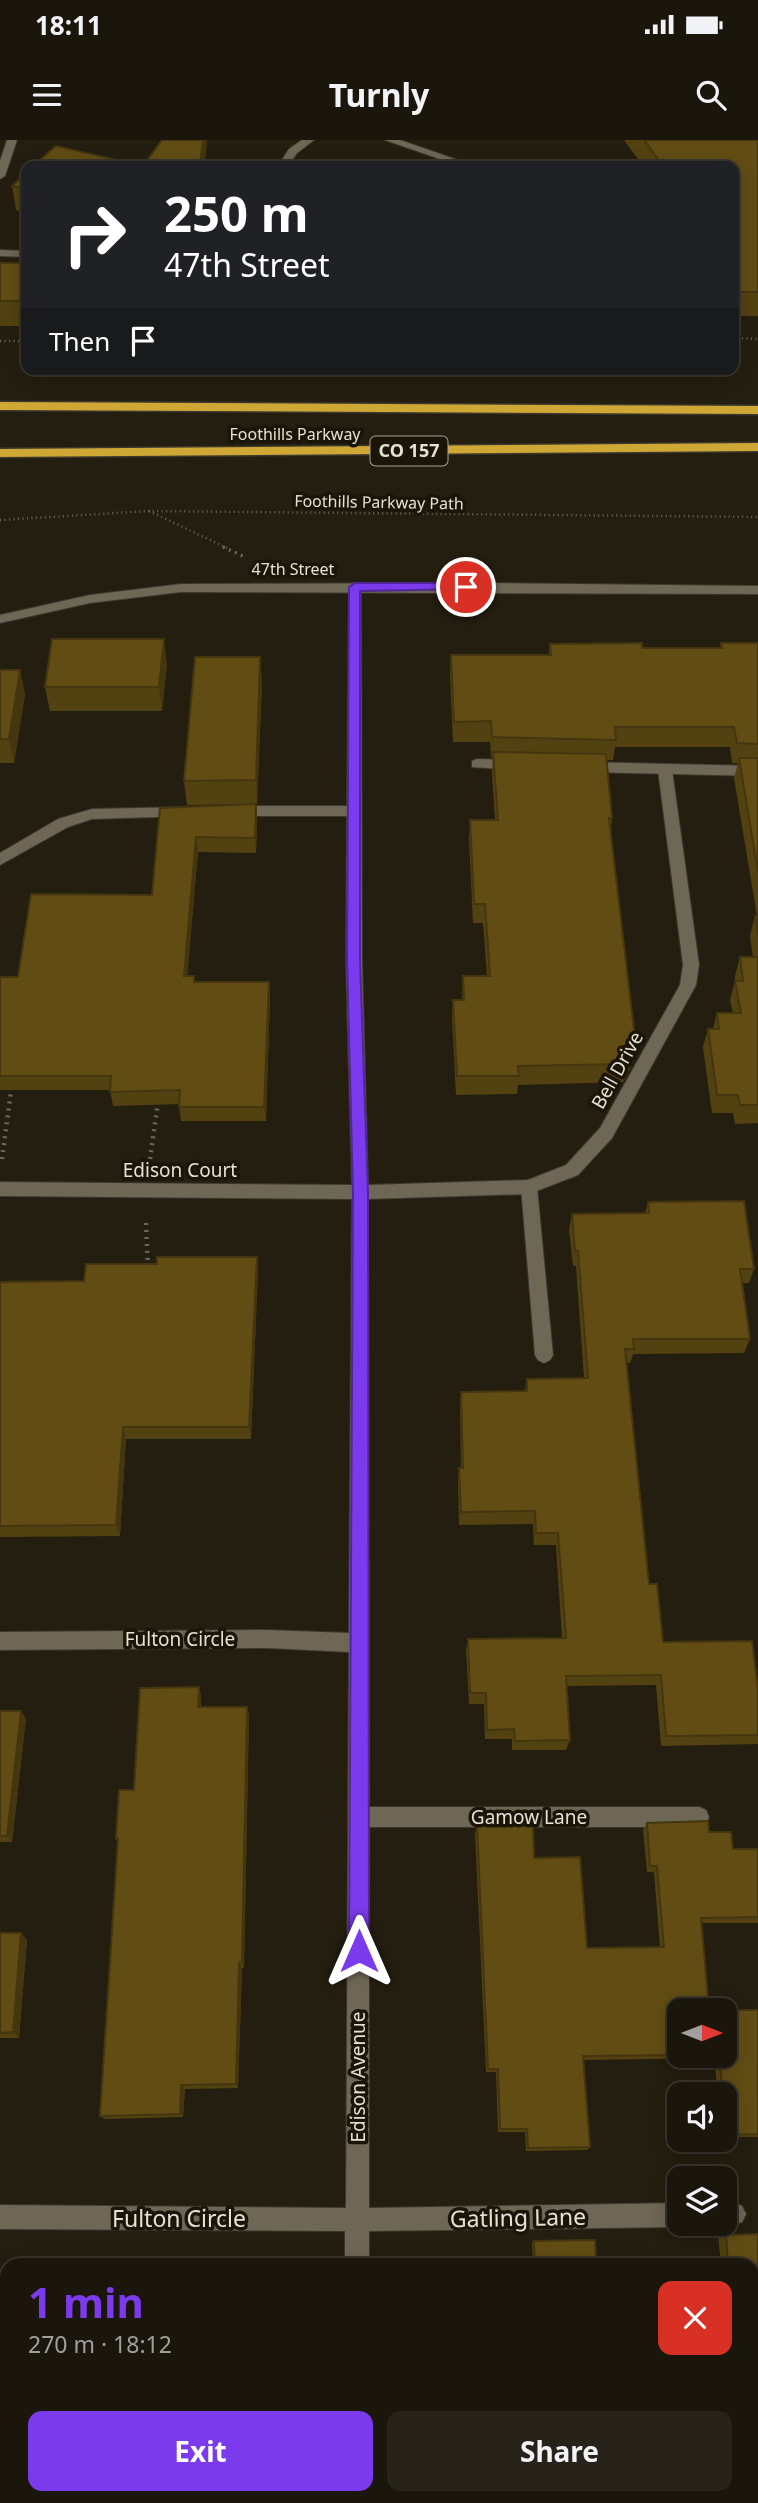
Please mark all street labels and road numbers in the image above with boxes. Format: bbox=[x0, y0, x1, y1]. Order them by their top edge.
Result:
street label: Foothills Parkway bbox=[229, 423, 361, 445]
road number: CO 157 bbox=[370, 436, 448, 466]
street label: Foothills Parkway Path bbox=[294, 490, 464, 514]
street label: 47th Street bbox=[252, 558, 335, 580]
street label: Bell Drive bbox=[585, 1027, 649, 1113]
street label: Edison Court bbox=[123, 1157, 237, 1183]
street label: Fulton Circle bbox=[125, 1626, 235, 1652]
street label: Gamow Lane bbox=[471, 1804, 587, 1830]
street label: Edison Avenue bbox=[345, 2011, 371, 2143]
street label: Gatling Lane bbox=[450, 2200, 586, 2234]
street label: Fulton Circle bbox=[112, 2202, 246, 2234]

